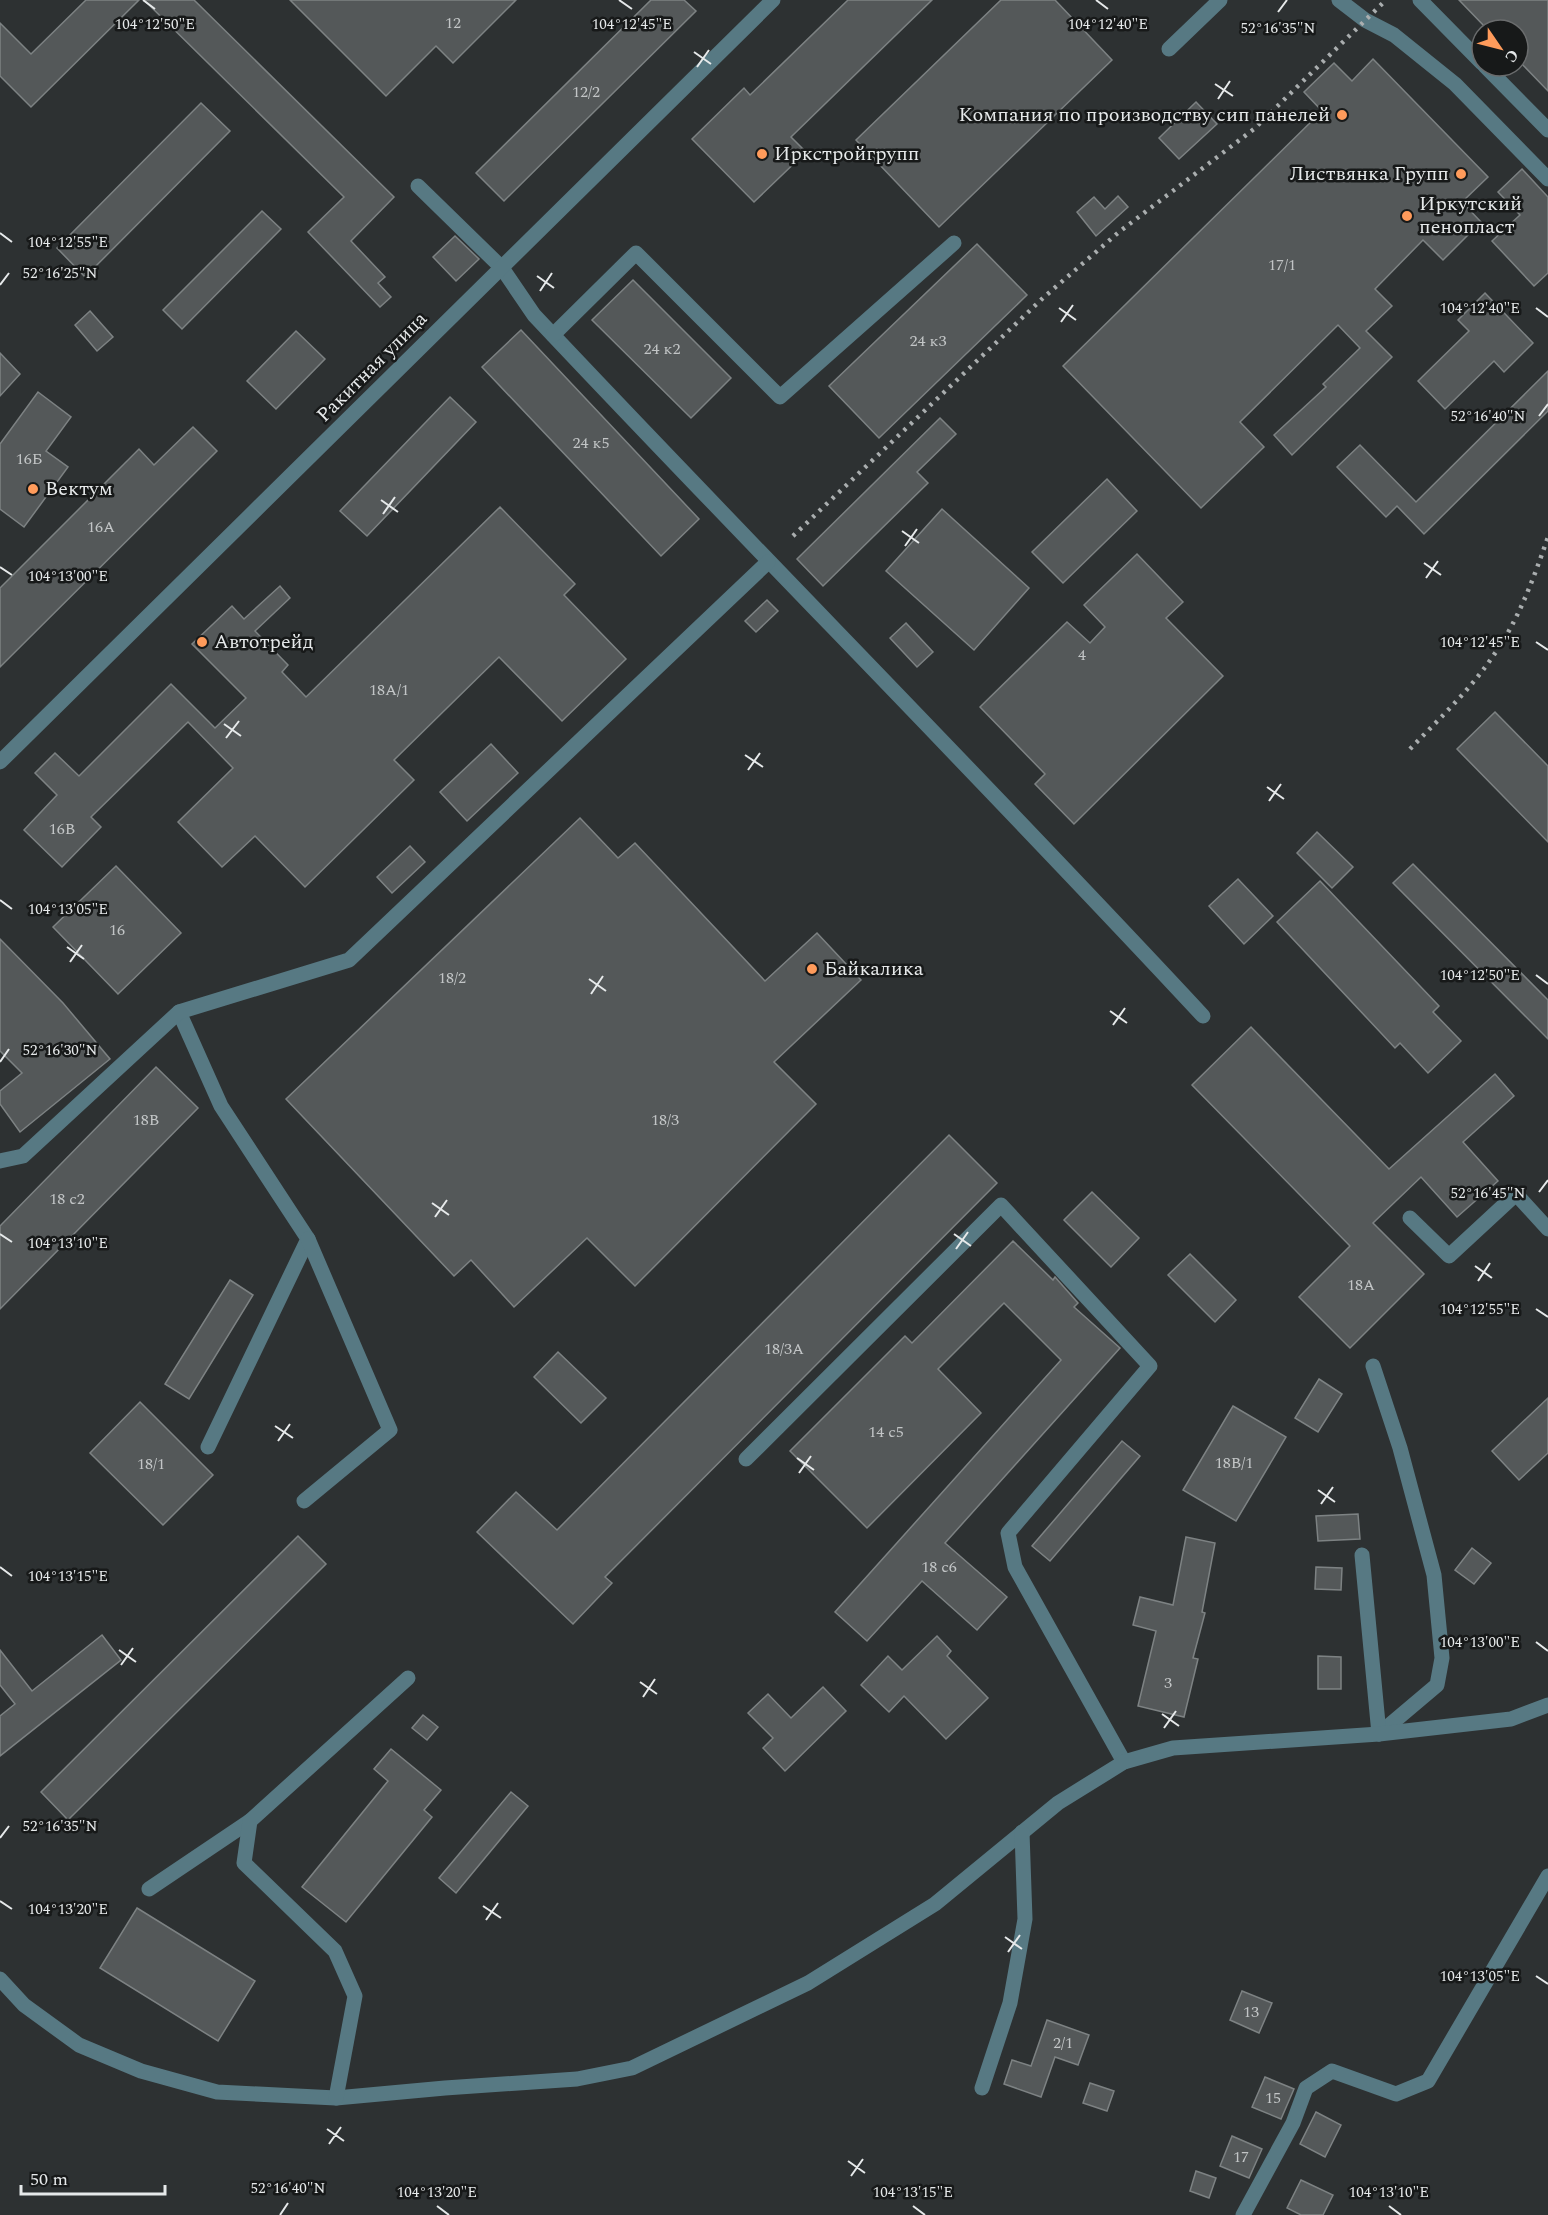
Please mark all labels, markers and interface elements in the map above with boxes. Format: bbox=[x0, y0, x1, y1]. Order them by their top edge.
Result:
house number: 12 bbox=[445, 11, 461, 35]
text: 104°12'50"E bbox=[115, 13, 195, 36]
text: 104°12'45"E bbox=[592, 13, 672, 36]
text: 104°12'40"E bbox=[1068, 13, 1148, 36]
text: 52°16'35"N bbox=[1241, 17, 1316, 40]
north arrow bbox=[1470, 18, 1530, 78]
text: С bbox=[1498, 44, 1525, 68]
house number: 12/2 bbox=[572, 80, 600, 104]
place label: Компания по производству сип панелей bbox=[958, 100, 1330, 130]
marker: Компания по производству сип панелей bbox=[1335, 108, 1349, 122]
place label: Иркстройгрупп bbox=[774, 139, 920, 169]
marker: Иркстройгрупп bbox=[755, 147, 769, 161]
place label: Листвянка Групп bbox=[1290, 159, 1449, 189]
marker: Листвянка Групп bbox=[1454, 167, 1468, 181]
place label: Иркутский пенопласт bbox=[1419, 189, 1522, 242]
marker: Иркутский пенопласт bbox=[1400, 209, 1414, 223]
text: 104°12'55"E bbox=[28, 231, 108, 254]
house number: 17/1 bbox=[1268, 253, 1296, 277]
text: 52°16'25"N bbox=[23, 262, 98, 285]
text: 104°12'40"E bbox=[1440, 297, 1520, 320]
street label: Ракитная улица bbox=[310, 304, 435, 429]
house number: 24 к3 bbox=[910, 329, 946, 353]
house number: 24 к2 bbox=[644, 337, 680, 361]
text: 52°16'40"N bbox=[1451, 405, 1526, 428]
house number: 24 к5 bbox=[573, 431, 609, 455]
house number: 16Б bbox=[16, 447, 42, 471]
place label: Вектум bbox=[45, 474, 113, 504]
marker: Вектум bbox=[26, 482, 40, 496]
house number: 16А bbox=[87, 515, 115, 539]
text: 104°13'00"E bbox=[28, 565, 108, 588]
place label: Автотрейд bbox=[214, 627, 313, 657]
text: 104°12'45"E bbox=[1440, 631, 1520, 654]
marker: Автотрейд bbox=[195, 635, 209, 649]
house number: 4 bbox=[1078, 643, 1086, 667]
house number: 18А/1 bbox=[369, 678, 409, 702]
house number: 16В bbox=[49, 817, 75, 841]
text: 104°13'05"E bbox=[28, 898, 108, 921]
house number: 16 bbox=[109, 918, 125, 942]
place label: Байкалика bbox=[824, 954, 924, 984]
marker: Байкалика bbox=[805, 962, 819, 976]
text: 104°12'50"E bbox=[1440, 964, 1520, 987]
house number: 18/2 bbox=[438, 966, 466, 990]
text: 52°16'30"N bbox=[23, 1039, 98, 1062]
house number: 18В bbox=[133, 1108, 159, 1132]
house number: 18/3 bbox=[651, 1108, 679, 1132]
text: 52°16'45"N bbox=[1451, 1182, 1526, 1205]
house number: 18 с2 bbox=[49, 1187, 85, 1211]
text: 104°13'10"E bbox=[28, 1232, 108, 1255]
house number: 18А bbox=[1347, 1273, 1375, 1297]
text: 104°12'55"E bbox=[1440, 1298, 1520, 1321]
house number: 18/3А bbox=[764, 1337, 804, 1361]
house number: 14 с5 bbox=[868, 1420, 904, 1444]
house number: 18В/1 bbox=[1215, 1451, 1253, 1475]
house number: 18/1 bbox=[137, 1452, 165, 1476]
house number: 18 с6 bbox=[921, 1555, 957, 1579]
text: 104°13'15"E bbox=[28, 1565, 108, 1588]
text: 104°13'00"E bbox=[1440, 1631, 1520, 1654]
house number: 3 bbox=[1164, 1671, 1172, 1695]
text: 52°16'35"N bbox=[23, 1815, 98, 1838]
text: 104°13'20"E bbox=[28, 1898, 108, 1921]
text: 104°13'05"E bbox=[1440, 1965, 1520, 1988]
house number: 13 bbox=[1243, 2000, 1259, 2024]
house number: 2/1 bbox=[1053, 2031, 1073, 2055]
house number: 15 bbox=[1265, 2086, 1281, 2110]
house number: 17 bbox=[1233, 2145, 1249, 2169]
scale bar bbox=[21, 2158, 165, 2196]
text: 50 m bbox=[30, 2166, 68, 2193]
text: 52°16'40"N bbox=[251, 2177, 326, 2200]
text: 104°13'20"E bbox=[397, 2181, 477, 2204]
text: 104°13'15"E bbox=[873, 2181, 953, 2204]
text: 104°13'10"E bbox=[1349, 2181, 1429, 2204]

